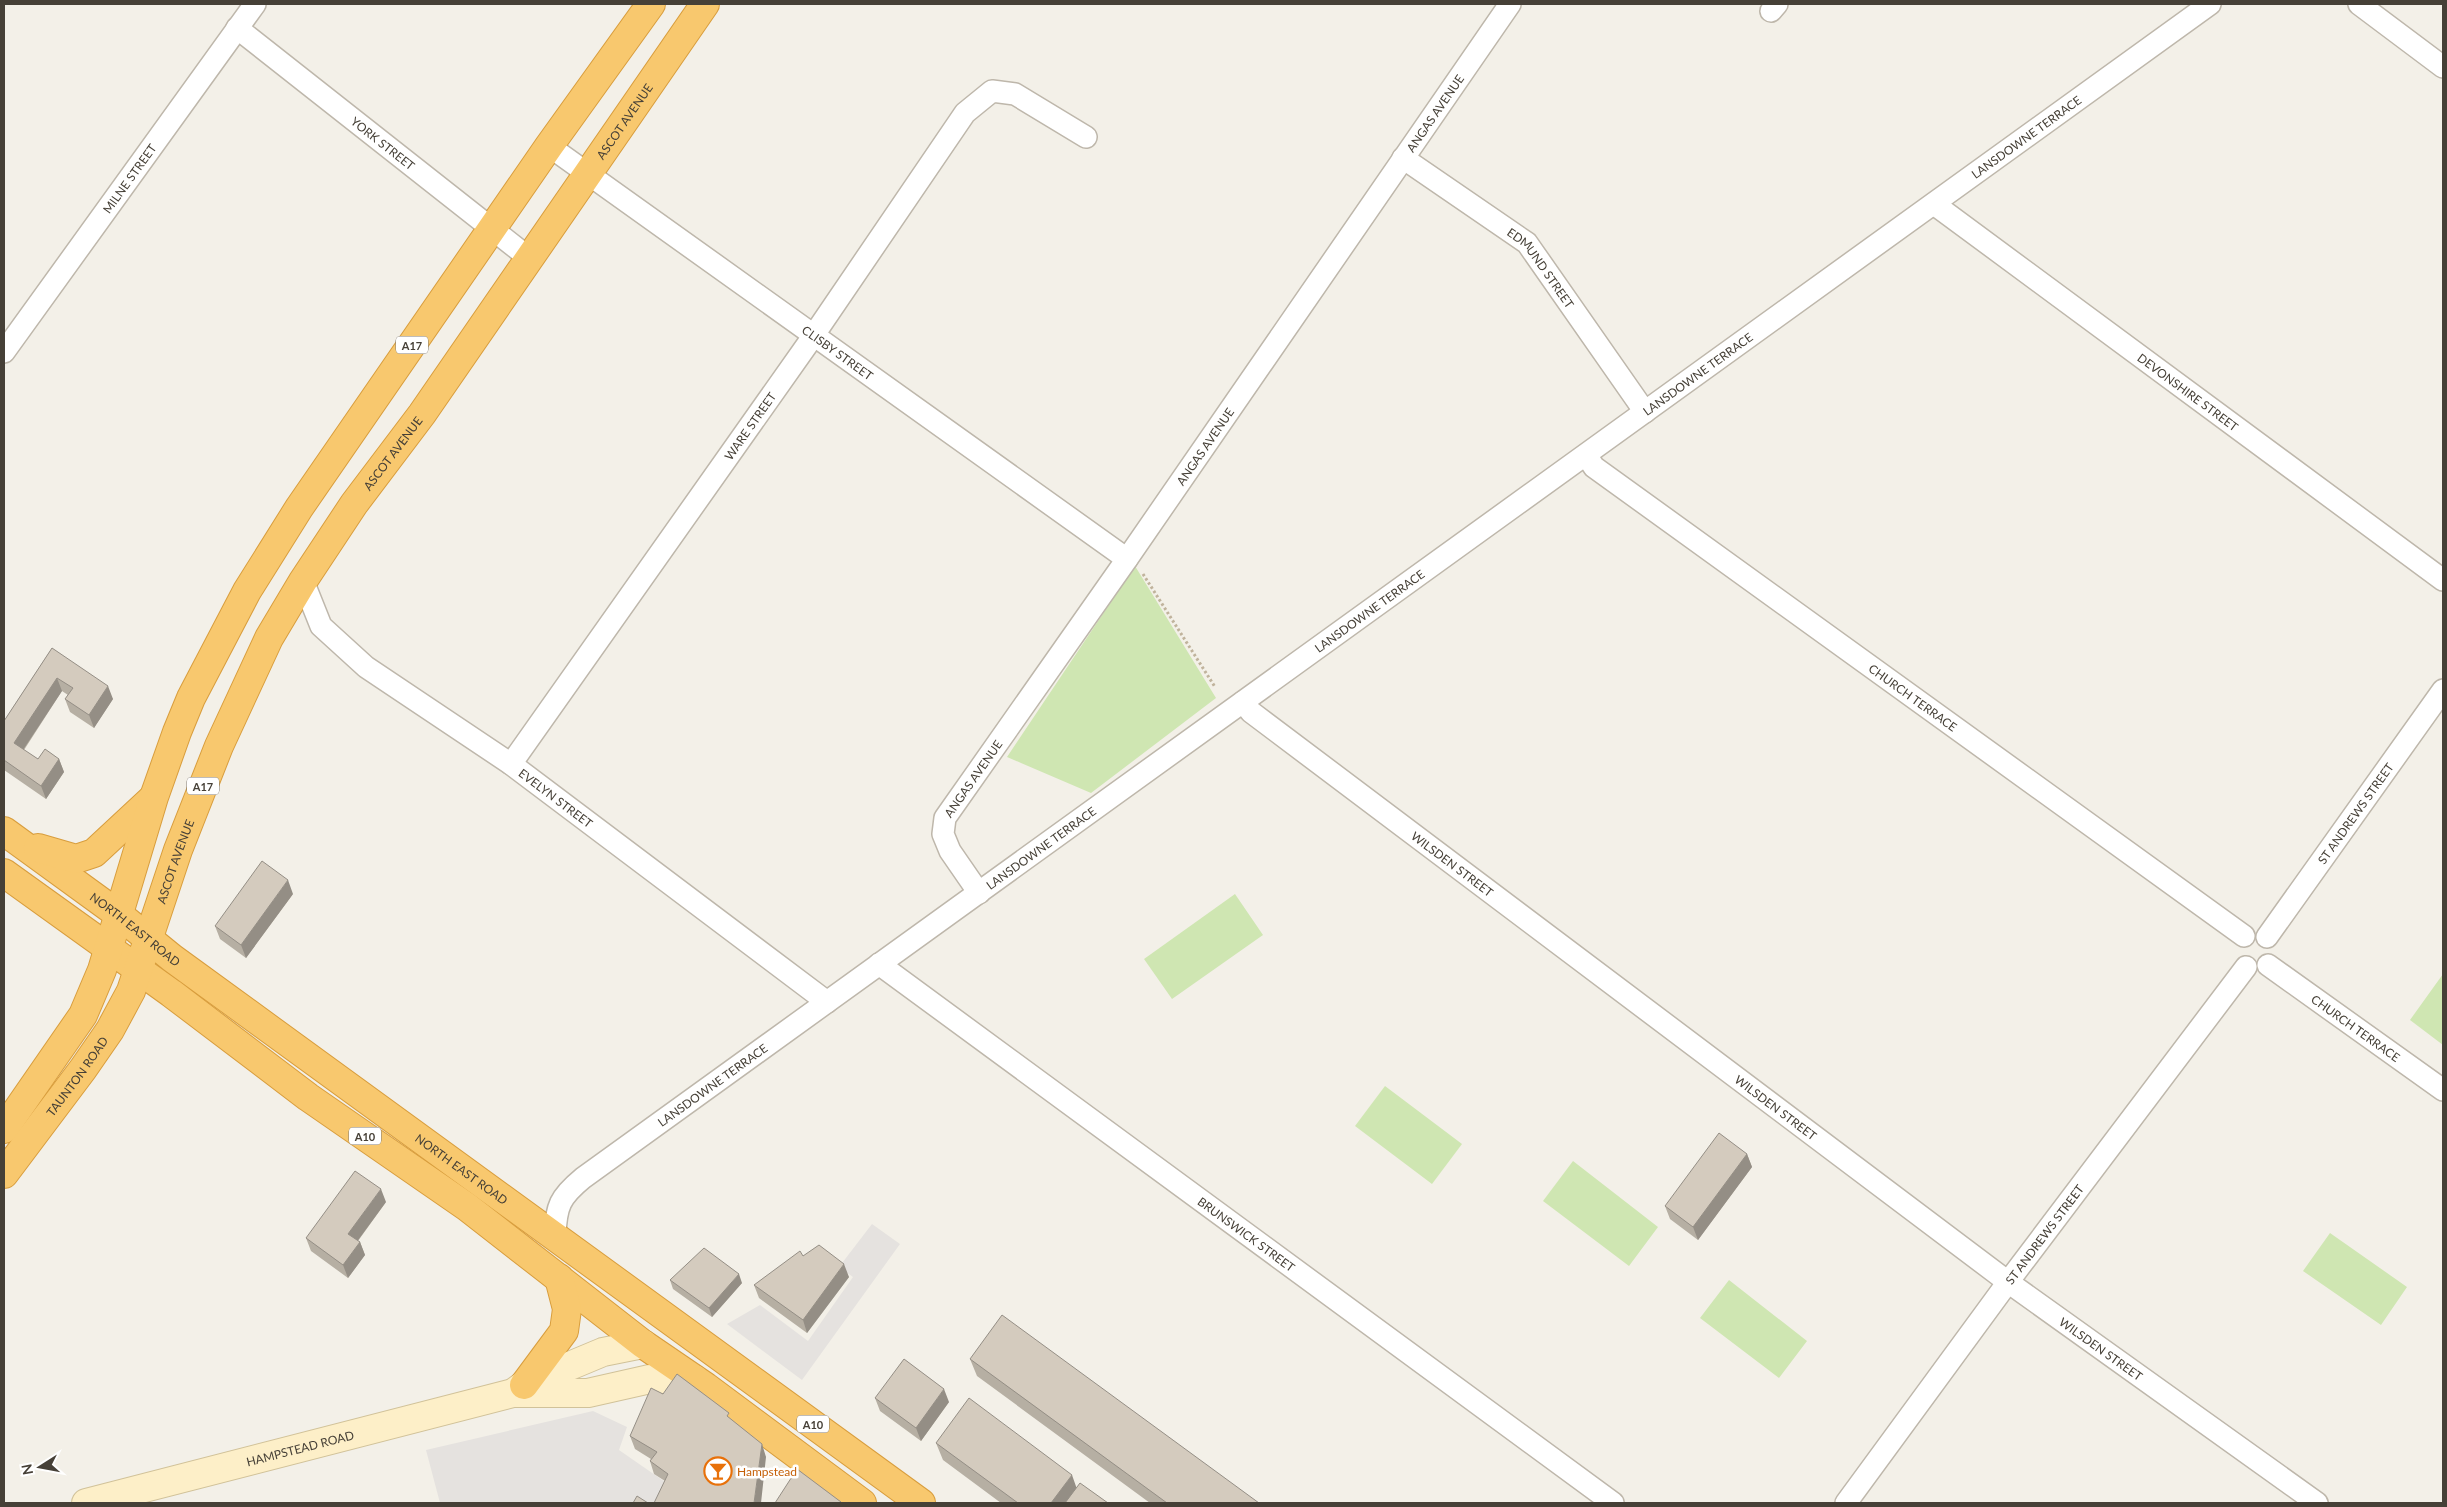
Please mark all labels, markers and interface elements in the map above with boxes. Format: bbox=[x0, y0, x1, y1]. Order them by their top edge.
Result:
street label: ANGAS AVENUE bbox=[1403, 71, 1467, 155]
street label: ASCOT AVENUE bbox=[593, 80, 656, 162]
street label: LANSDOWNE TERRACE bbox=[1968, 92, 2084, 181]
street label: YORK STREET bbox=[348, 113, 418, 173]
street label: MILNE STREET bbox=[99, 141, 159, 216]
street label: EDMUND STREET bbox=[1505, 224, 1577, 311]
street label: CLISBY STREET bbox=[799, 322, 876, 383]
street label: LANSDOWNE TERRACE bbox=[1640, 329, 1756, 418]
road number: A17 bbox=[396, 336, 428, 354]
street label: DEVONSHIRE STREET bbox=[2135, 350, 2241, 434]
street label: WARE STREET bbox=[721, 389, 779, 463]
street label: ANGAS AVENUE bbox=[1173, 405, 1237, 488]
street label: ASCOT AVENUE bbox=[360, 413, 425, 493]
street label: LANSDOWNE TERRACE bbox=[1311, 566, 1427, 655]
street label: CHURCH TERRACE bbox=[1866, 660, 1960, 734]
street label: ANGAS AVENUE bbox=[941, 737, 1005, 820]
street label: ST ANDREWS STREET bbox=[2314, 760, 2396, 867]
street label: EVELYN STREET bbox=[516, 765, 596, 831]
road number: A17 bbox=[187, 778, 219, 794]
street label: LANSDOWNE TERRACE bbox=[983, 803, 1099, 892]
street label: ASCOT AVENUE bbox=[153, 817, 197, 906]
street label: WILSDEN STREET bbox=[1408, 828, 1496, 899]
street label: NORTH EAST ROAD bbox=[87, 889, 183, 969]
street label: CHURCH TERRACE bbox=[2309, 991, 2403, 1065]
street label: TAUNTON ROAD bbox=[43, 1033, 111, 1119]
street label: LANSDOWNE TERRACE bbox=[654, 1040, 770, 1129]
street label: WILSDEN STREET bbox=[1732, 1072, 1820, 1143]
road number: A10 bbox=[349, 1128, 381, 1144]
street label: NORTH EAST ROAD bbox=[413, 1130, 511, 1208]
street label: ST ANDREWS STREET bbox=[2002, 1181, 2087, 1287]
street label: BRUNSWICK STREET bbox=[1195, 1193, 1298, 1274]
street label: WILSDEN STREET bbox=[2057, 1314, 2146, 1384]
road number: A10 bbox=[797, 1416, 829, 1432]
street label: HAMPSTEAD ROAD bbox=[245, 1427, 355, 1469]
north arrow bbox=[15, 1442, 65, 1492]
bar icon: Hampstead bbox=[703, 1456, 733, 1486]
text: N bbox=[17, 1463, 36, 1476]
place label: Hampstead bbox=[737, 1464, 797, 1479]

